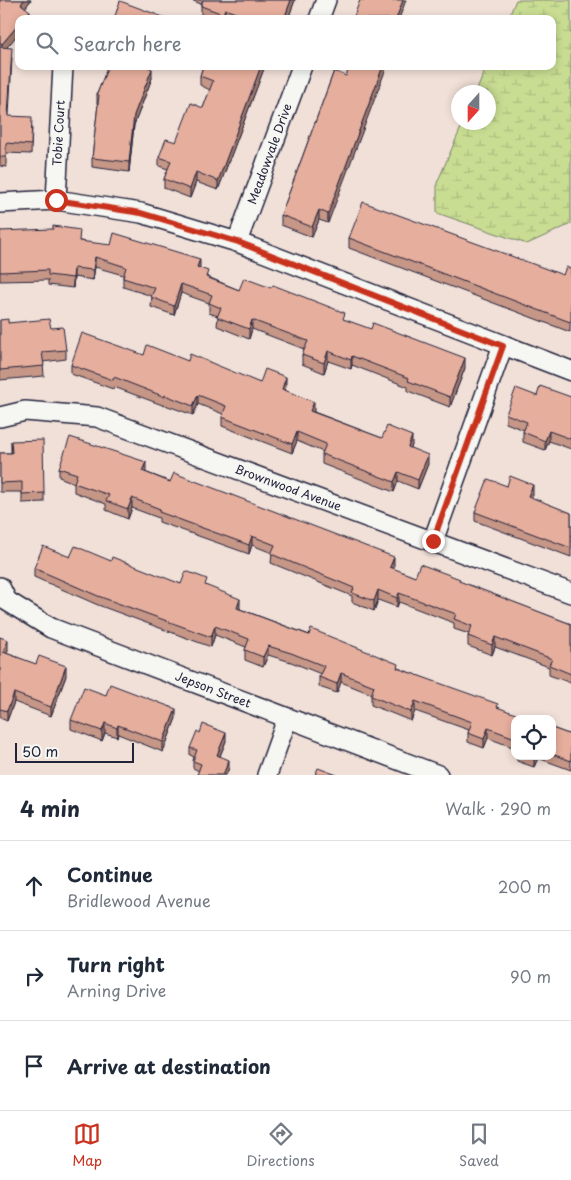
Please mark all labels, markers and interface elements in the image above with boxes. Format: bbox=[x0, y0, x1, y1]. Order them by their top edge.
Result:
search box bbox=[15, 15, 556, 70]
icon: search bbox=[33, 29, 61, 57]
text: Search here bbox=[73, 29, 182, 57]
north arrow bbox=[451, 85, 496, 130]
street label: Tobie Court bbox=[47, 99, 69, 166]
street label: Meadowvale Drive bbox=[242, 101, 296, 207]
route start bbox=[45, 189, 68, 212]
street label: Brownwood Avenue bbox=[233, 459, 344, 515]
route end bbox=[422, 530, 445, 553]
street label: Jepson Street bbox=[173, 666, 254, 712]
map controls bbox=[511, 715, 556, 760]
button: locate bbox=[511, 715, 556, 760]
scale bar bbox=[15, 740, 134, 763]
text: 50 m bbox=[22, 741, 58, 762]
text: 4 min bbox=[20, 792, 80, 824]
text: Walk · 290 m bbox=[445, 796, 551, 820]
text: Continue bbox=[67, 860, 153, 888]
icon: ahead bbox=[20, 872, 48, 900]
text: 200 m bbox=[498, 874, 551, 898]
text: Bridlewood Avenue bbox=[67, 888, 211, 912]
text: Turn right bbox=[67, 950, 165, 978]
icon: right bbox=[20, 962, 48, 990]
text: 90 m bbox=[510, 964, 551, 988]
text: Arning Drive bbox=[67, 978, 166, 1002]
icon: arrive bbox=[20, 1052, 48, 1080]
text: Arrive at destination bbox=[67, 1052, 271, 1080]
tab: Map bbox=[72, 1120, 102, 1171]
tab: Directions bbox=[247, 1120, 315, 1171]
tab: Saved bbox=[459, 1120, 499, 1171]

